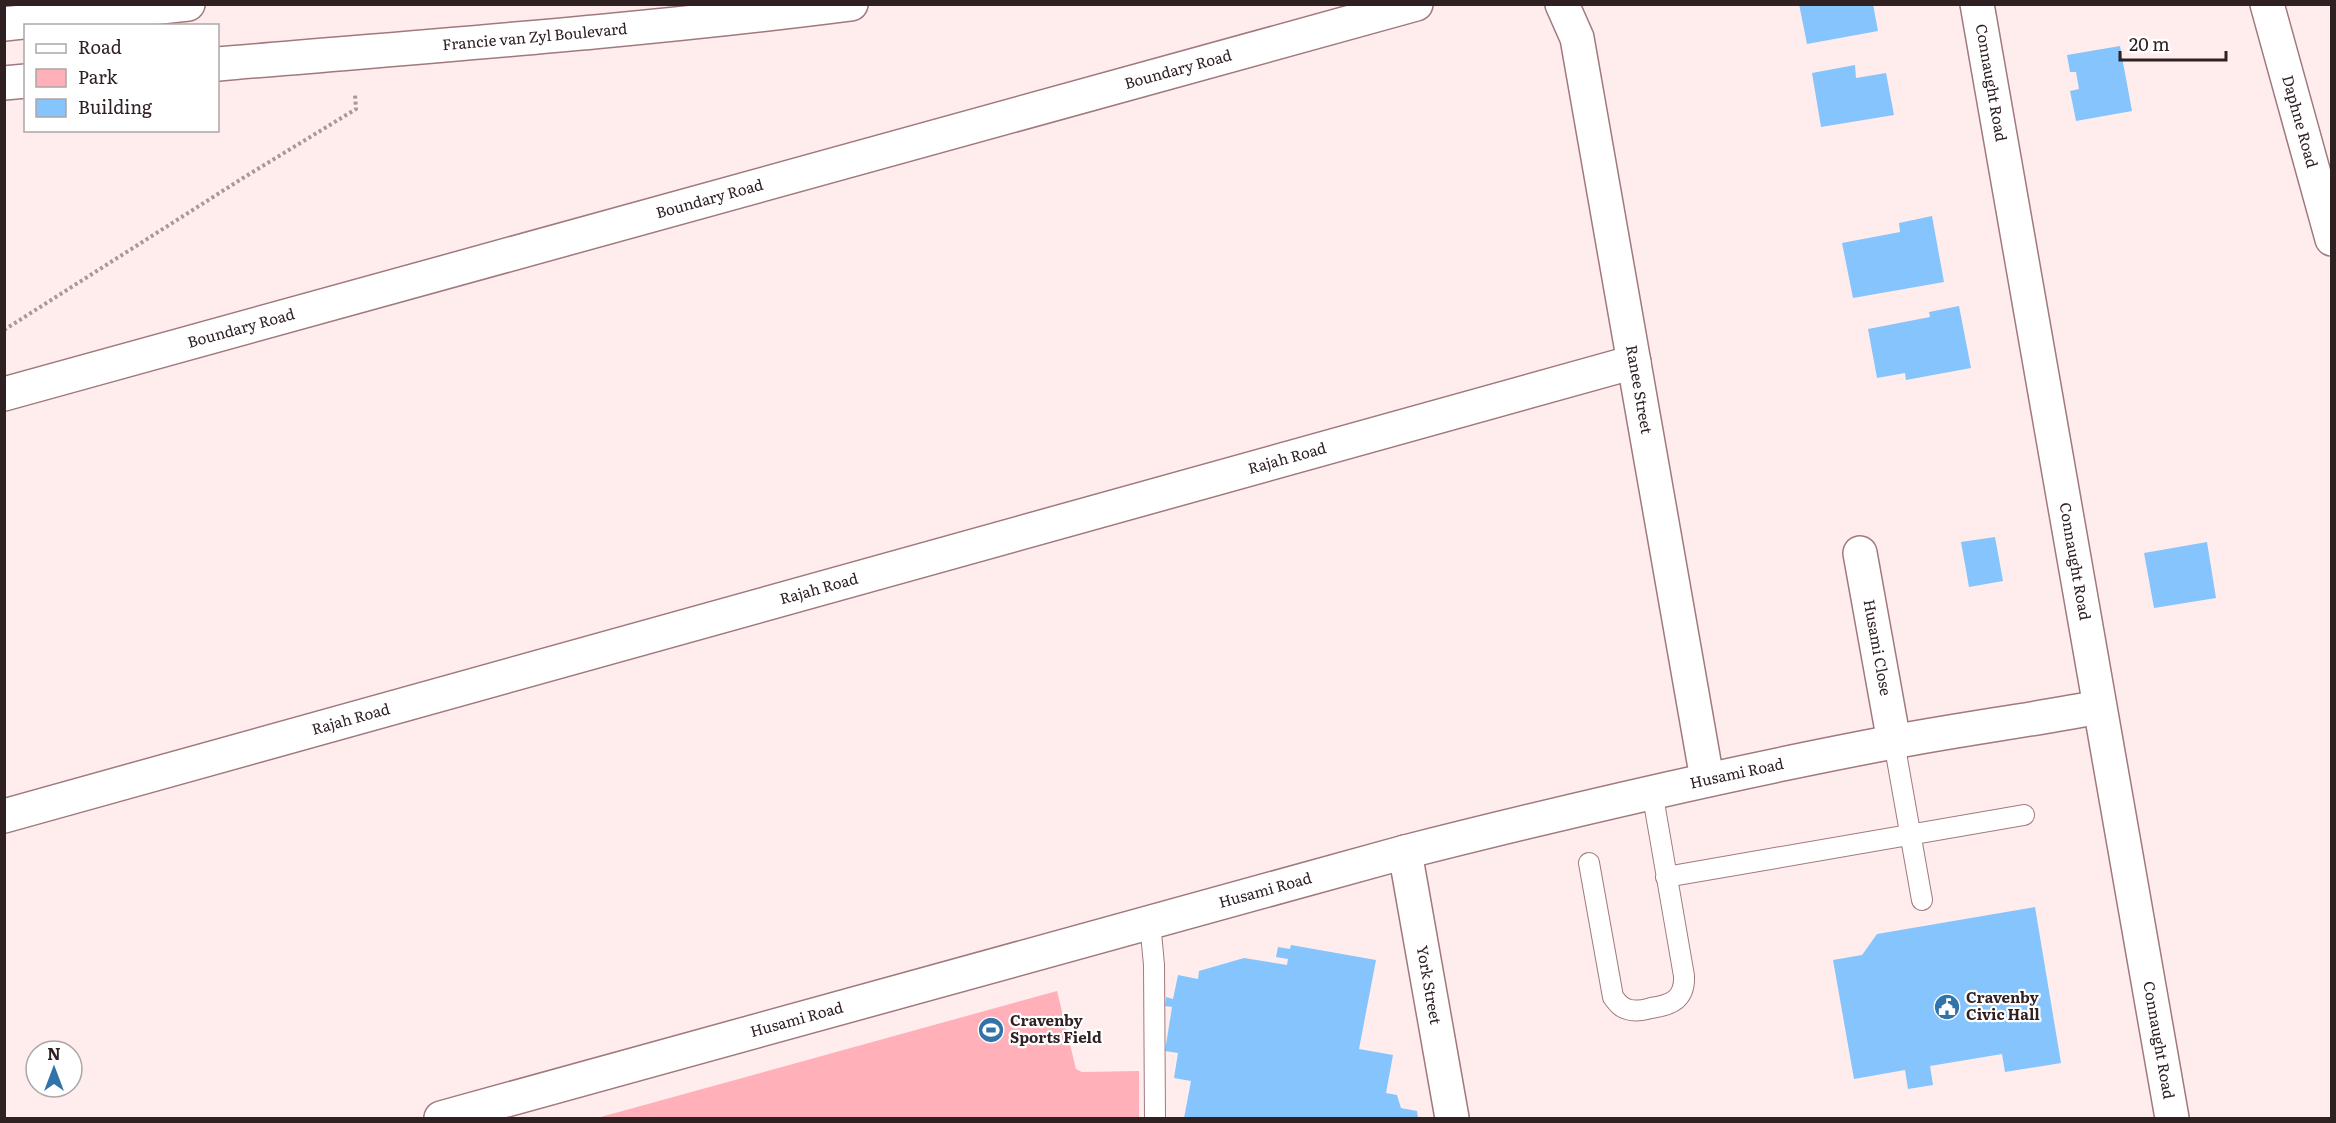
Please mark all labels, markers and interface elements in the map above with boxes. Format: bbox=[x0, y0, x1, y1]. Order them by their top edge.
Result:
street label: Francie van Zyl Boulevard bbox=[441, 16, 628, 55]
street label: Connaught Road bbox=[1971, 22, 2014, 143]
legend bbox=[24, 24, 219, 132]
scale bar bbox=[2120, 24, 2226, 62]
text: 20 m bbox=[2129, 30, 2170, 57]
text: Road bbox=[78, 33, 122, 60]
street label: Boundary Road bbox=[1121, 43, 1234, 94]
text: Park bbox=[78, 63, 119, 90]
street label: Daphne Road bbox=[2277, 72, 2325, 170]
text: Building bbox=[78, 93, 153, 120]
street label: Boundary Road bbox=[653, 172, 765, 223]
street label: Boundary Road bbox=[185, 301, 297, 353]
street label: Ranee Street bbox=[1621, 343, 1659, 436]
street label: Rajah Road bbox=[1245, 435, 1329, 479]
street label: Connaught Road bbox=[2054, 501, 2098, 622]
street label: Rajah Road bbox=[777, 566, 860, 609]
street label: Husami Close bbox=[1859, 597, 1898, 697]
street label: Rajah Road bbox=[309, 696, 392, 740]
street label: Husami Road bbox=[1687, 751, 1786, 794]
street label: Husami Road bbox=[1216, 865, 1314, 913]
street label: York Street bbox=[1412, 943, 1448, 1026]
street label: Connaught Road bbox=[2138, 979, 2181, 1101]
place label: Cravenby Civic Hall bbox=[1966, 985, 2040, 1025]
public building icon: Cravenby Civic Hall bbox=[1932, 992, 1962, 1022]
street label: Husami Road bbox=[747, 995, 845, 1042]
place label: Cravenby Sports Field bbox=[1010, 1008, 1102, 1048]
sports icon: Cravenby Sports Field bbox=[976, 1015, 1006, 1045]
north arrow bbox=[24, 1039, 84, 1099]
text: N bbox=[47, 1041, 61, 1065]

